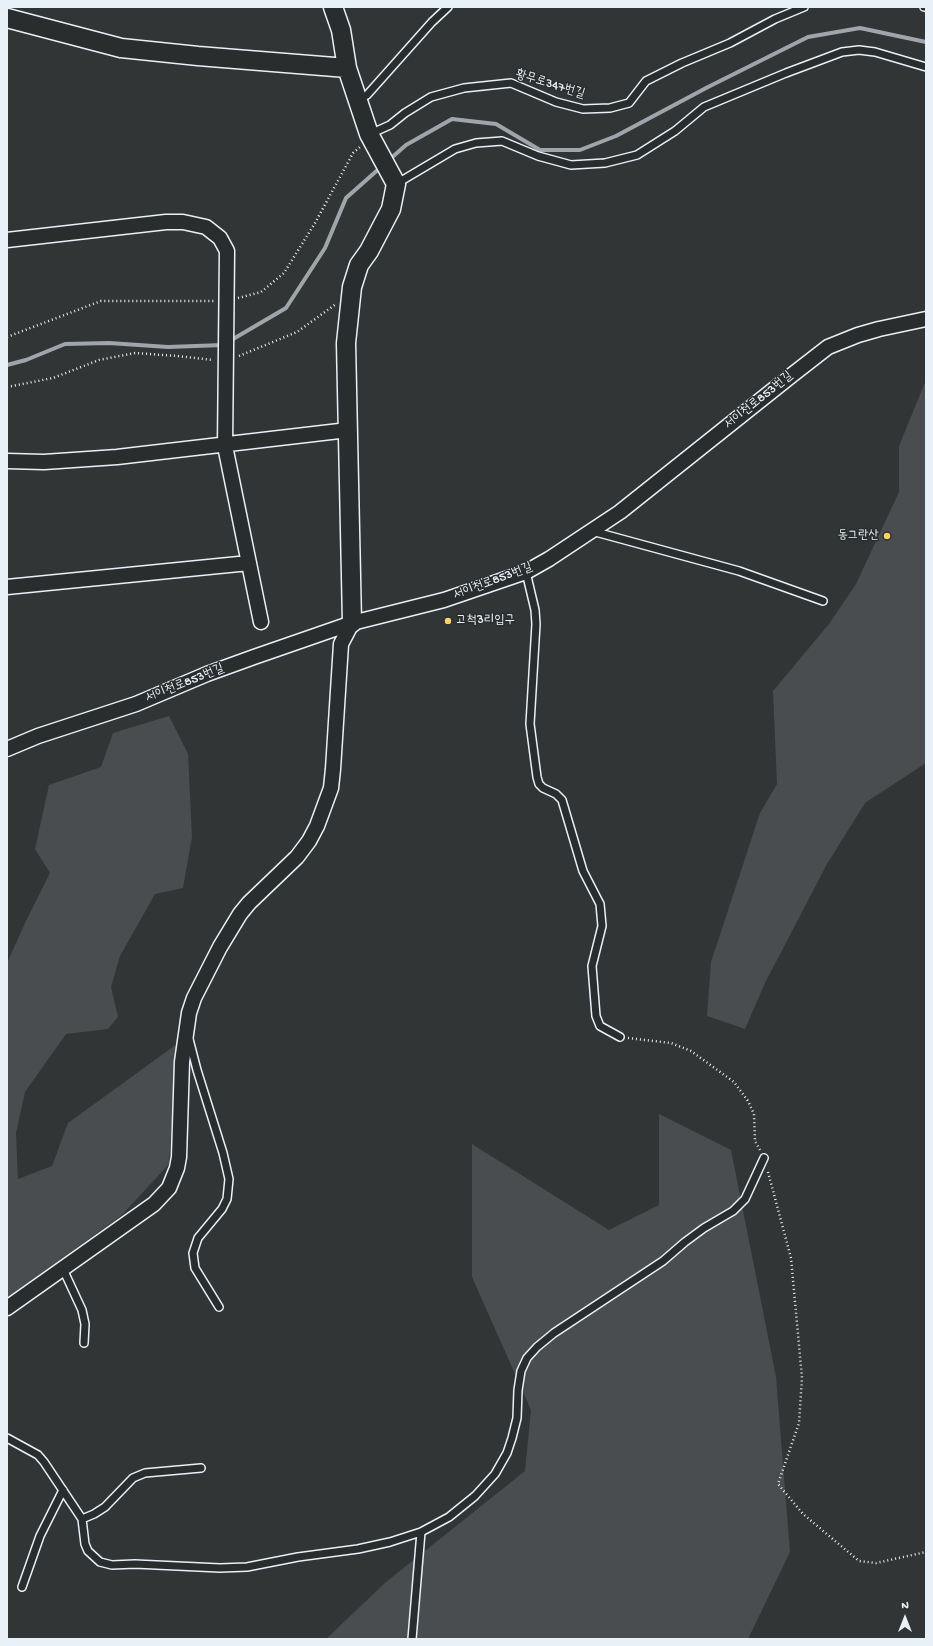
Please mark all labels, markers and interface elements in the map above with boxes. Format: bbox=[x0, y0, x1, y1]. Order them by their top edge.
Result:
street label: 황무로347번길 bbox=[513, 67, 587, 103]
street label: 서이천로853번길 bbox=[722, 369, 796, 433]
place label: 동그란산 bbox=[837, 528, 879, 544]
marker: 동그란산 bbox=[882, 531, 892, 541]
street label: 서이천로853번길 bbox=[451, 560, 535, 604]
place label: 고척3리입구 bbox=[456, 613, 515, 629]
marker: 고척3리입구 bbox=[443, 616, 453, 626]
street label: 서이천로853번길 bbox=[143, 661, 227, 707]
north arrow bbox=[885, 1598, 925, 1638]
text: N bbox=[901, 1600, 909, 1612]

